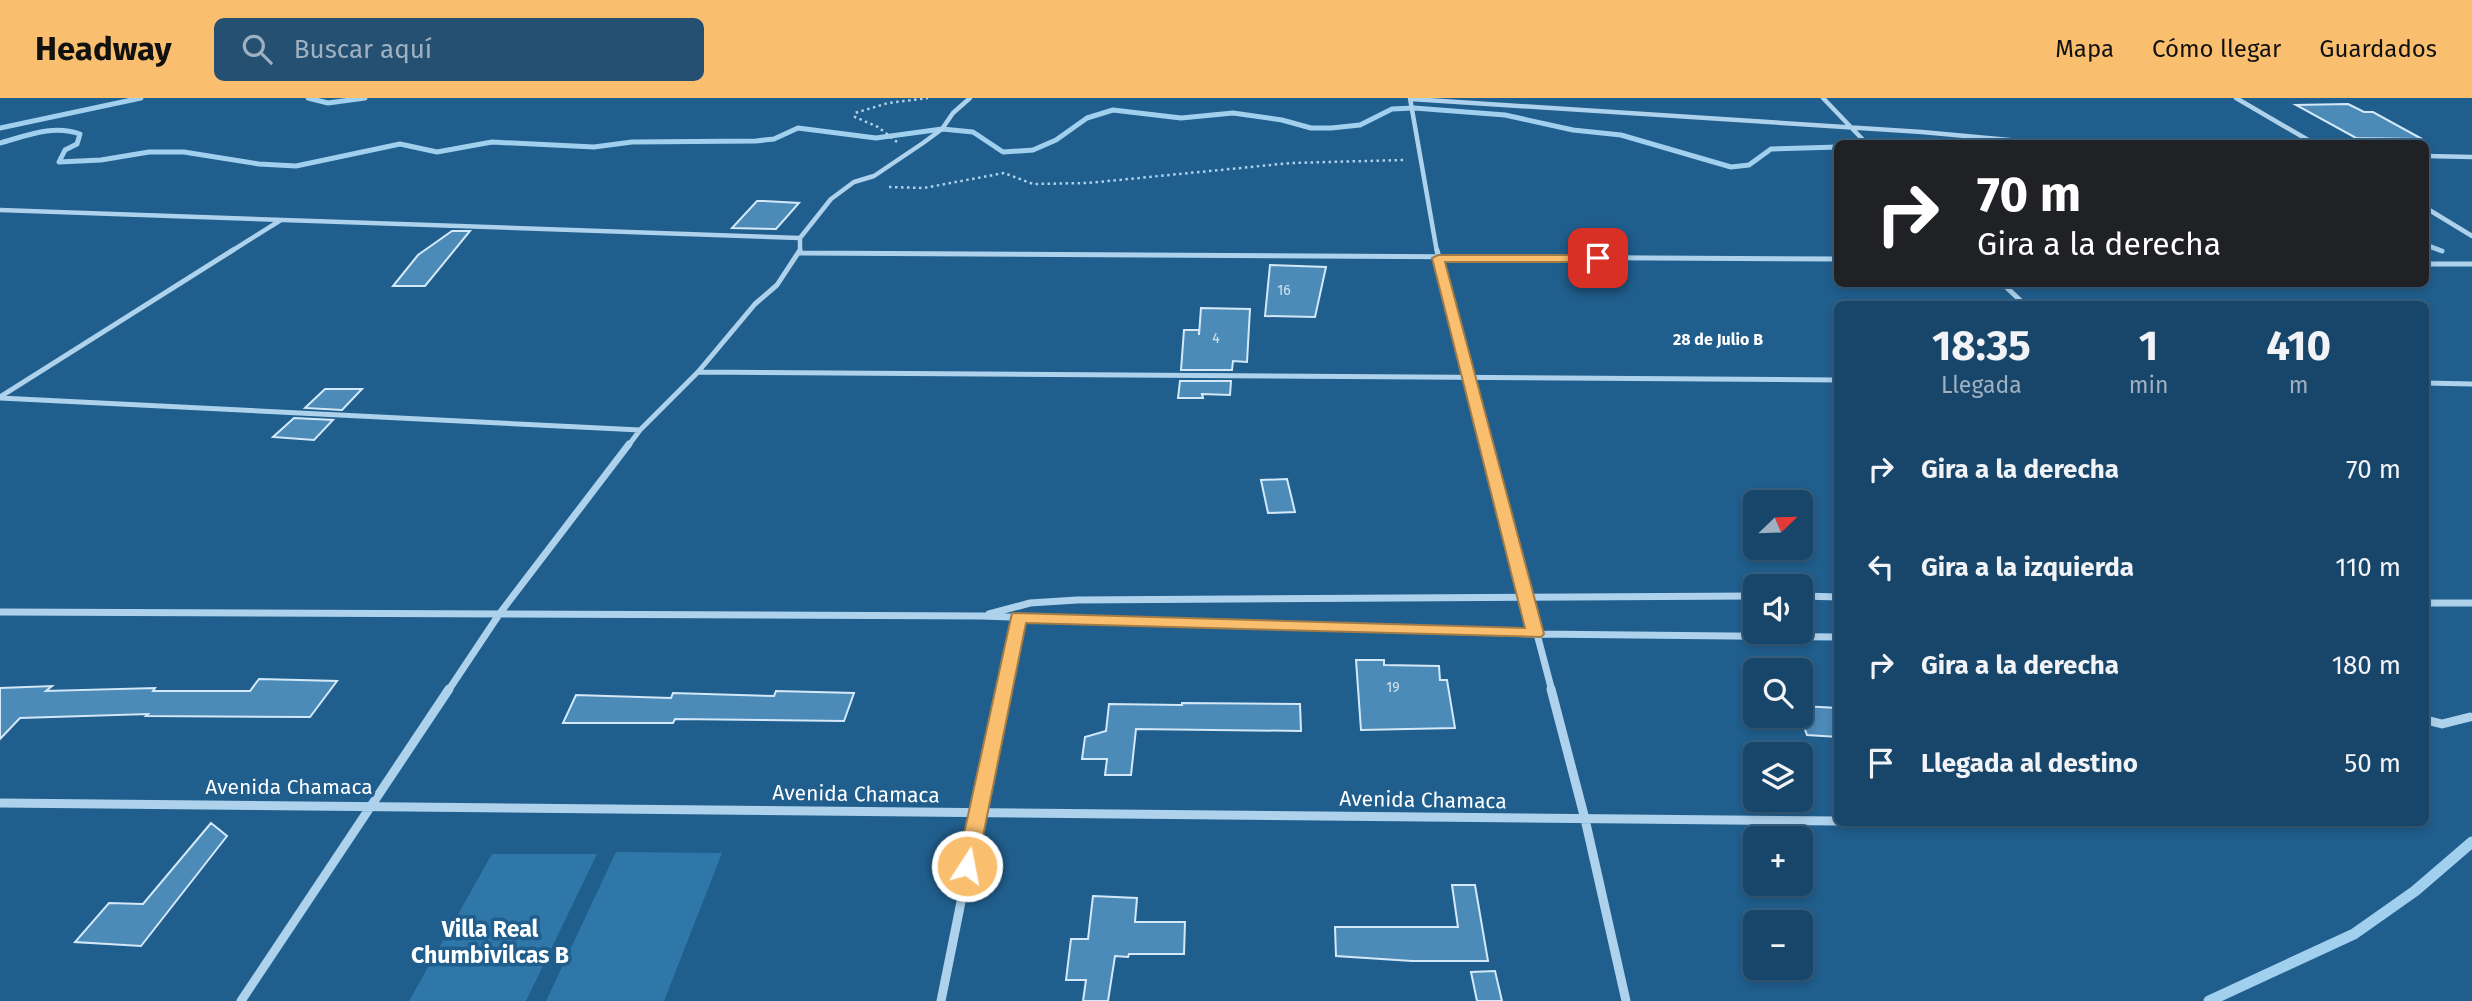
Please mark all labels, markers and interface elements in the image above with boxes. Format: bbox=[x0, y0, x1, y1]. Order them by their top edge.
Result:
search box bbox=[214, 18, 704, 81]
text: Headway bbox=[35, 29, 172, 69]
icon: search bbox=[238, 30, 276, 68]
text: Buscar aquí bbox=[294, 34, 432, 65]
text: Mapa bbox=[2055, 35, 2114, 63]
text: Cómo llegar bbox=[2152, 35, 2281, 63]
text: Guardados bbox=[2319, 35, 2437, 63]
text: 70 m bbox=[1977, 165, 2081, 224]
icon: right bbox=[1862, 168, 1953, 259]
text: Gira a la derecha bbox=[1977, 225, 2221, 263]
pin bbox=[1568, 228, 1628, 288]
icon: arrive bbox=[1579, 239, 1617, 277]
house number: 16 bbox=[1277, 282, 1291, 299]
text: 18:35 bbox=[1932, 321, 2031, 371]
text: 1 bbox=[2139, 321, 2158, 371]
text: 410 bbox=[2266, 321, 2331, 371]
house number: 4 bbox=[1212, 330, 1220, 347]
district label: 28 de Julio B bbox=[1673, 330, 1763, 349]
text: Llegada bbox=[1941, 371, 2022, 399]
text: min bbox=[2129, 371, 2168, 399]
text: m bbox=[2289, 371, 2309, 399]
icon: right bbox=[1862, 450, 1900, 488]
text: Gira a la derecha bbox=[1921, 454, 2119, 485]
text: 70 m bbox=[2346, 454, 2401, 485]
north arrow bbox=[1743, 490, 1813, 560]
map controls bbox=[1743, 490, 1813, 980]
icon: left bbox=[1862, 548, 1900, 586]
text: Gira a la izquierda bbox=[1921, 552, 2134, 583]
text: 110 m bbox=[2335, 552, 2401, 583]
button: sound bbox=[1743, 574, 1813, 644]
icon: right bbox=[1862, 646, 1900, 684]
text: Gira a la derecha bbox=[1921, 650, 2119, 681]
text: 180 m bbox=[2332, 650, 2401, 681]
button: search bbox=[1743, 658, 1813, 728]
house number: 19 bbox=[1386, 679, 1400, 696]
button: layers bbox=[1743, 742, 1813, 812]
icon: arrive bbox=[1862, 744, 1900, 782]
text: Llegada al destino bbox=[1921, 748, 2138, 779]
text: 50 m bbox=[2344, 748, 2401, 779]
street label: Avenida Chamaca bbox=[205, 774, 373, 800]
street label: Avenida Chamaca bbox=[772, 780, 940, 808]
street label: Avenida Chamaca bbox=[1339, 786, 1507, 814]
button: + bbox=[1743, 826, 1813, 896]
position arrow bbox=[930, 829, 1004, 903]
button: − bbox=[1743, 910, 1813, 980]
district label: Villa Real Chumbivilcas B bbox=[411, 915, 569, 969]

